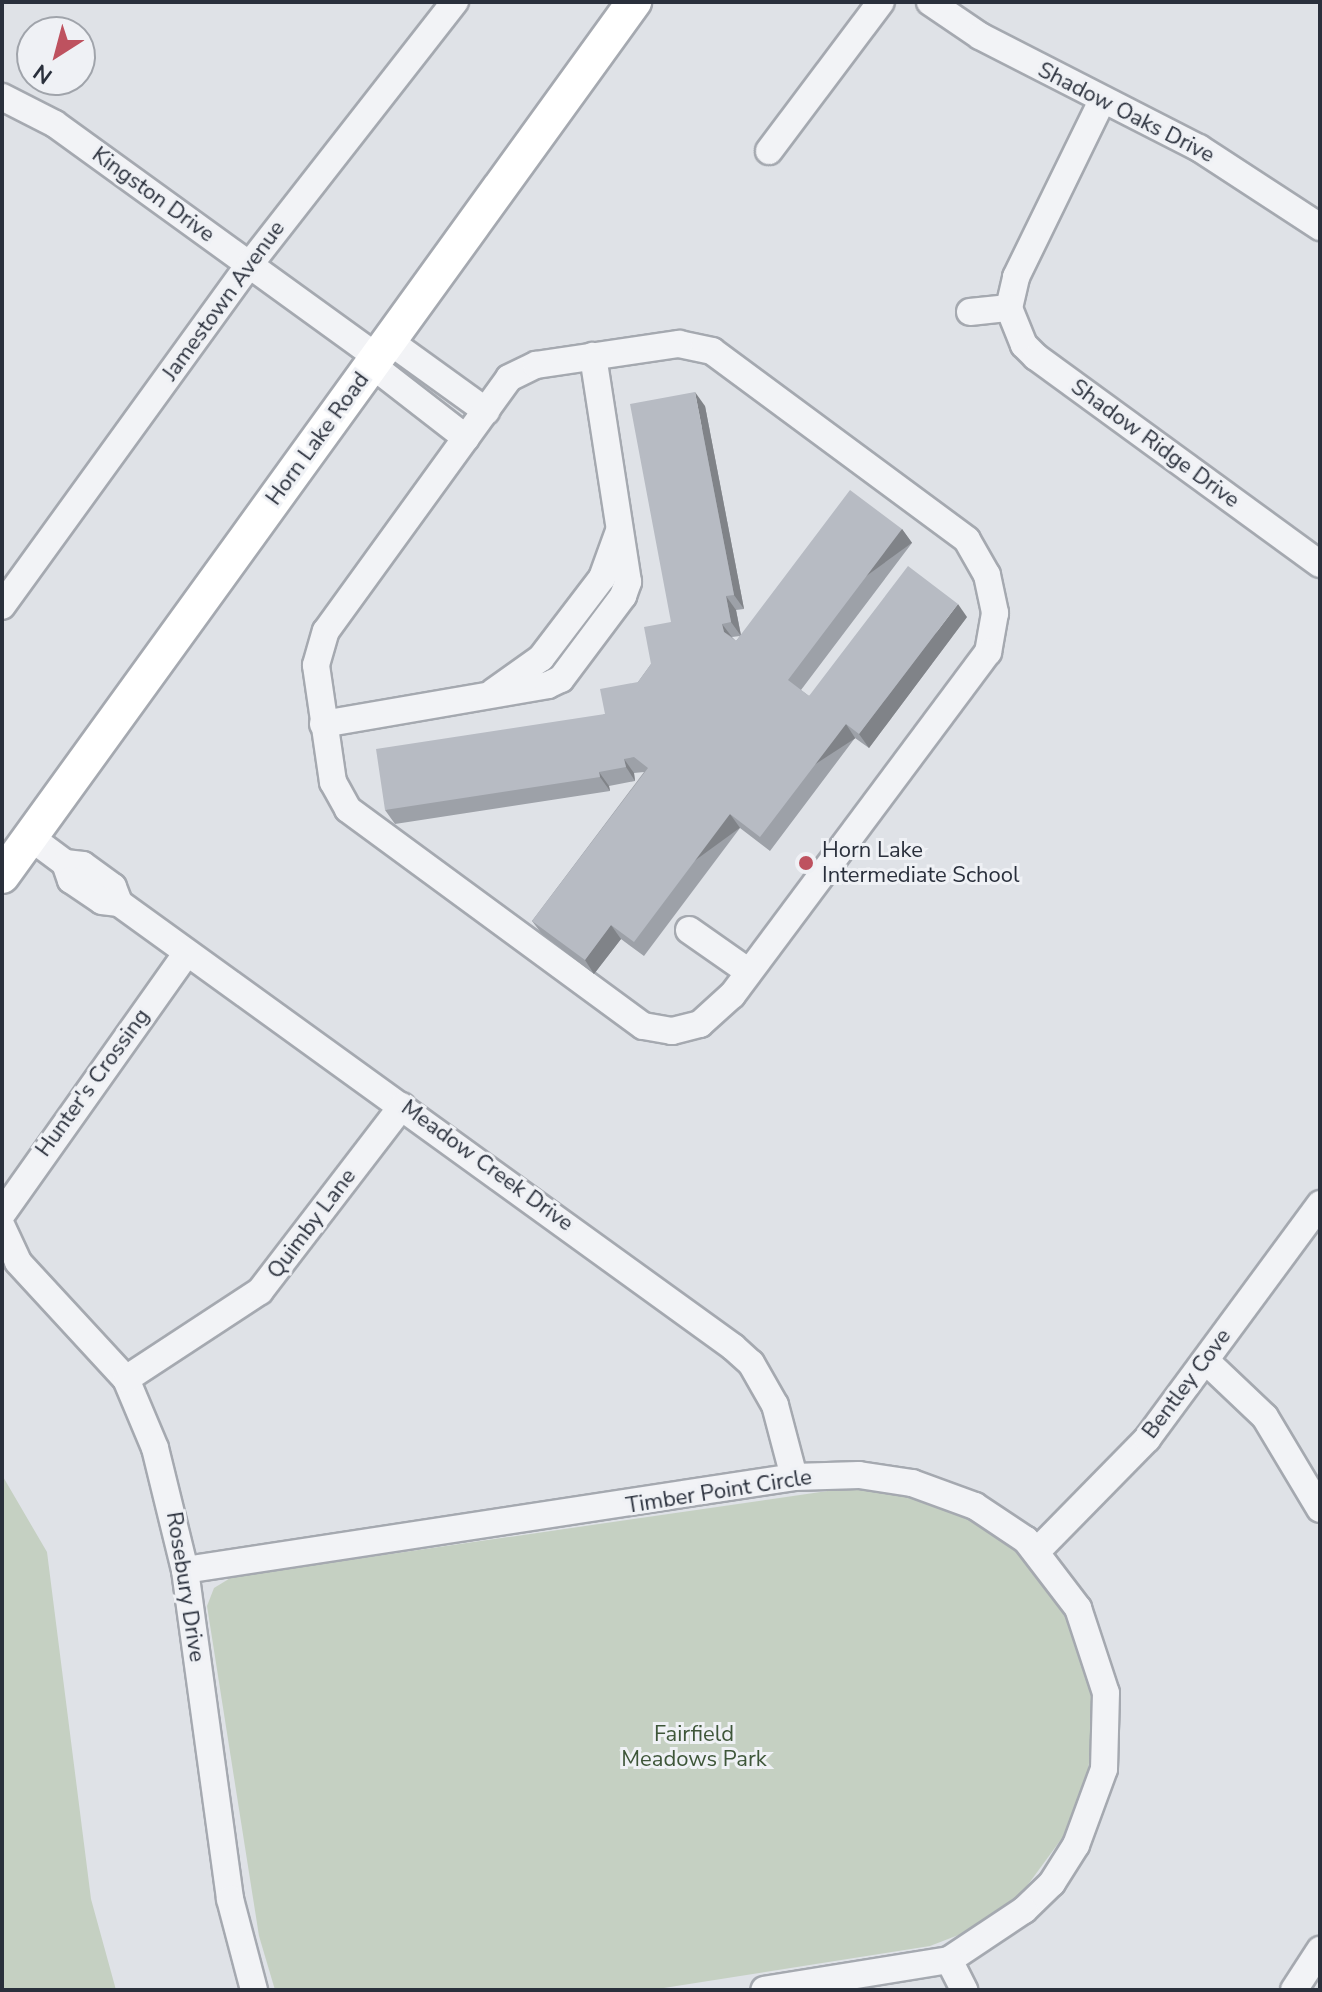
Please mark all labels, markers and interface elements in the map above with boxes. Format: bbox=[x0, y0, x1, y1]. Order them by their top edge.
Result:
north arrow bbox=[16, 16, 96, 96]
text: N bbox=[28, 57, 59, 91]
street label: Shadow Oaks Drive bbox=[1033, 57, 1219, 169]
street label: Kingston Drive bbox=[87, 142, 219, 248]
street label: Jamestown Avenue bbox=[157, 216, 291, 386]
street label: Horn Lake Road bbox=[261, 367, 375, 511]
street label: Shadow Ridge Drive bbox=[1066, 374, 1244, 514]
place label: Horn Lake Intermediate School bbox=[822, 837, 1020, 888]
marker: Horn Lake Intermediate School bbox=[797, 854, 815, 872]
street label: Hunter's Crossing bbox=[31, 1004, 155, 1162]
street label: Meadow Creek Drive bbox=[396, 1095, 578, 1237]
street label: Quimby Lane bbox=[262, 1164, 362, 1284]
street label: Bentley Cove bbox=[1137, 1324, 1237, 1444]
street label: Timber Point Circle bbox=[624, 1464, 814, 1520]
street label: Rosebury Drive bbox=[160, 1510, 210, 1664]
park label: Fairfield Meadows Park bbox=[621, 1721, 767, 1772]

